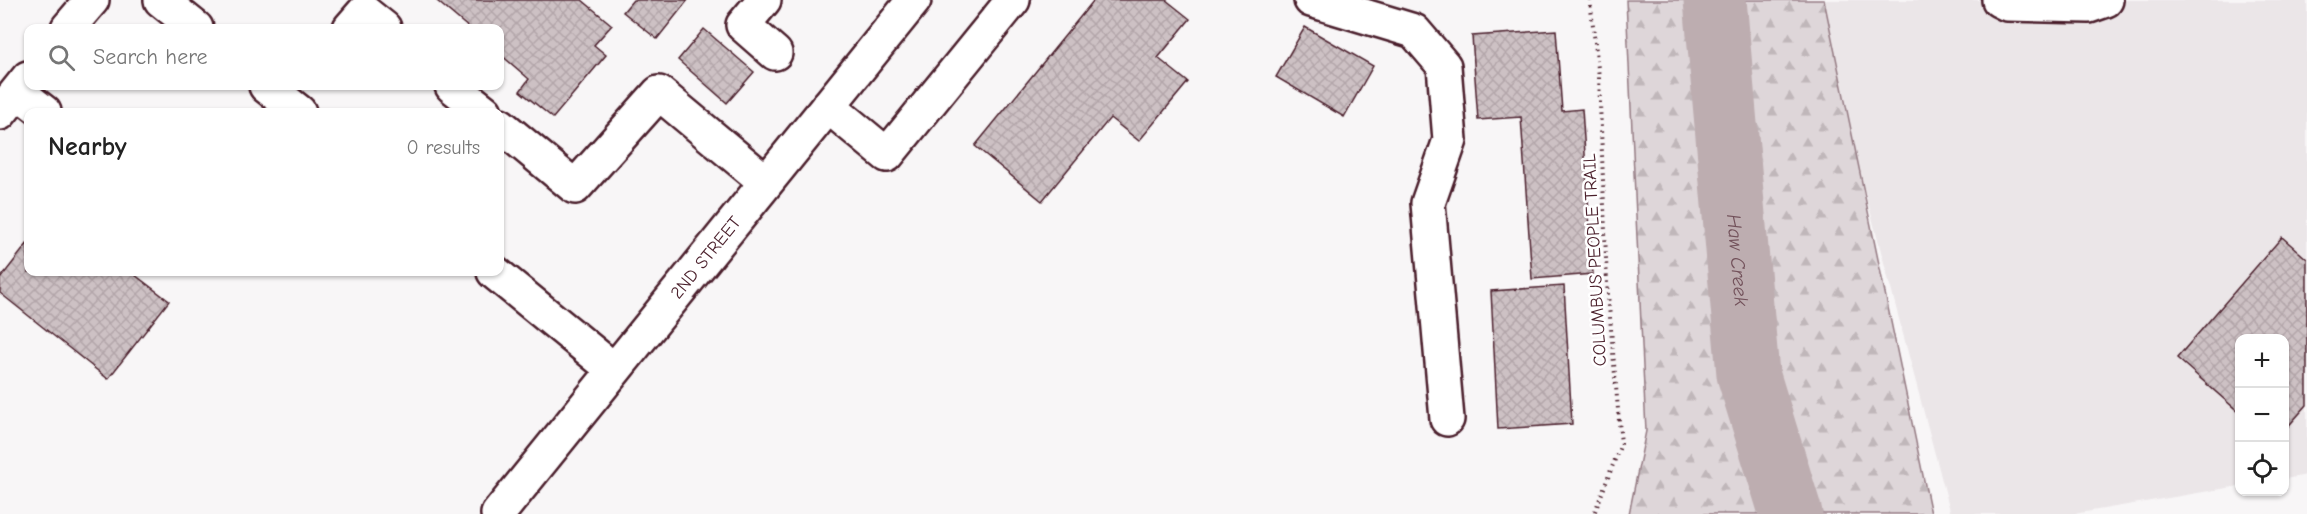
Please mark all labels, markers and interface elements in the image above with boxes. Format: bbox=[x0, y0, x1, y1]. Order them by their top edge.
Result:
search box bbox=[24, 24, 504, 90]
icon: search bbox=[45, 41, 78, 74]
text: Search here bbox=[93, 44, 208, 70]
text: Nearby bbox=[48, 132, 127, 162]
text: 0 results bbox=[407, 136, 480, 159]
street label: COLUMBUS PEOPLE TRAIL bbox=[1579, 153, 1611, 367]
street label: 2ND STREET bbox=[666, 212, 746, 303]
water label: Haw Creek bbox=[1722, 213, 1753, 307]
map controls bbox=[2235, 334, 2289, 496]
button: + bbox=[2235, 334, 2289, 388]
button: − bbox=[2235, 388, 2289, 442]
button: locate bbox=[2235, 442, 2289, 496]

